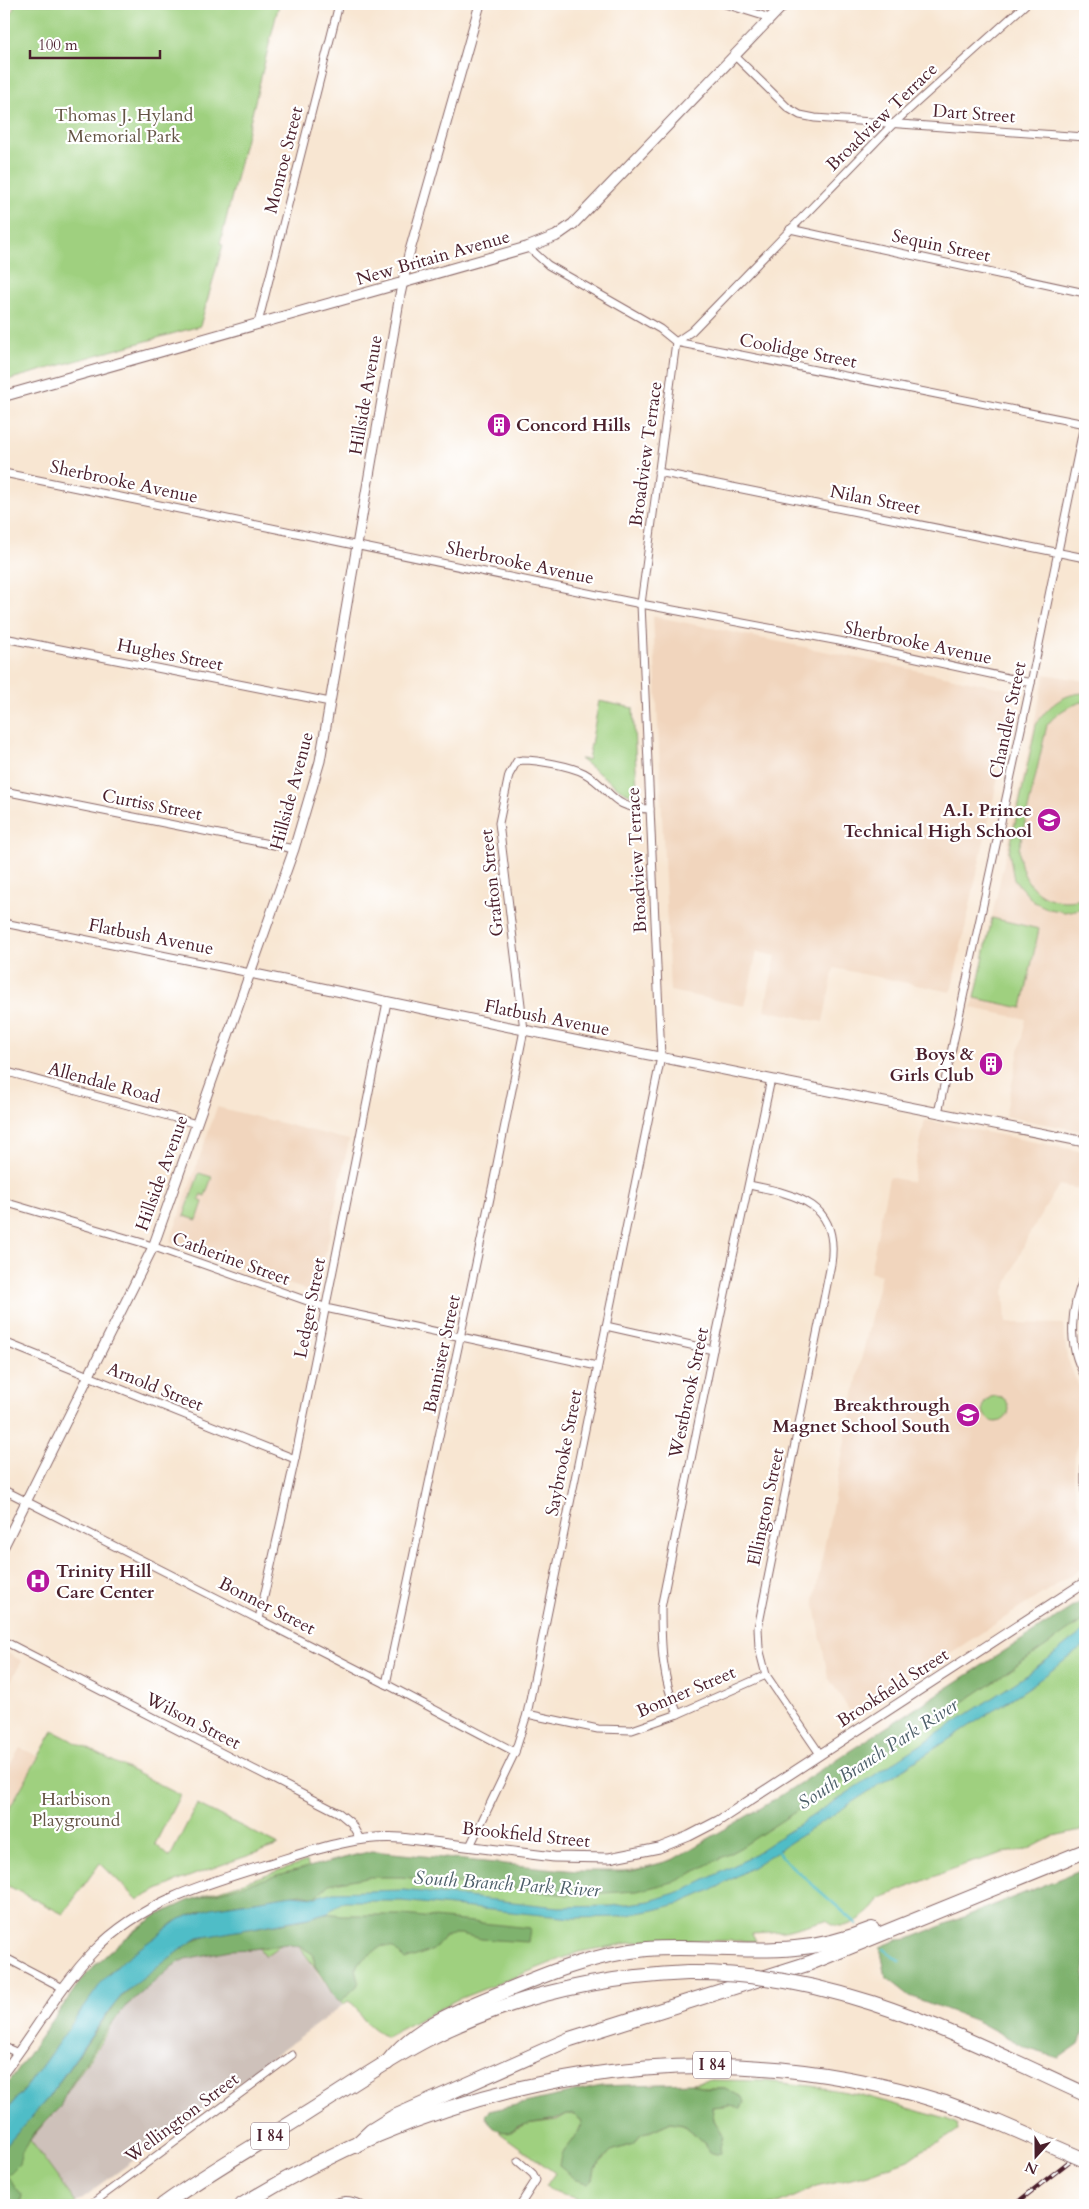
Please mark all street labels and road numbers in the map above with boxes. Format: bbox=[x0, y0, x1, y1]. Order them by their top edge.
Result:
street label: Broadview Terrace bbox=[821, 57, 943, 177]
street label: Dart Street bbox=[932, 99, 1016, 129]
street label: Monroe Street bbox=[259, 104, 309, 216]
street label: Sequin Street bbox=[889, 223, 993, 269]
street label: New Britain Avenue bbox=[353, 224, 513, 292]
street label: Coolidge Street bbox=[737, 327, 859, 375]
street label: Hillside Avenue bbox=[343, 333, 389, 457]
street label: Broadview Terrace bbox=[623, 380, 669, 528]
street label: Sherbrooke Avenue bbox=[48, 454, 200, 510]
street label: Nilan Street bbox=[828, 479, 922, 521]
street label: Sherbrooke Avenue bbox=[444, 535, 596, 591]
street label: Sherbrooke Avenue bbox=[842, 615, 994, 671]
street label: Hughes Street bbox=[115, 632, 225, 678]
street label: Chandler Street bbox=[983, 659, 1033, 781]
street label: Hillside Avenue bbox=[264, 729, 320, 853]
street label: Curtiss Street bbox=[100, 783, 204, 827]
street label: Broadview Terrace bbox=[621, 786, 653, 934]
street label: Grafton Street bbox=[474, 828, 510, 938]
street label: Flatbush Avenue bbox=[86, 913, 216, 961]
street label: Flatbush Avenue bbox=[482, 994, 612, 1042]
street label: Allendale Road bbox=[45, 1056, 163, 1110]
street label: Hillside Avenue bbox=[130, 1112, 194, 1234]
street label: Catherine Street bbox=[169, 1226, 294, 1292]
street label: Ledger Street bbox=[288, 1255, 332, 1360]
street label: Bannister Street bbox=[417, 1292, 467, 1415]
street label: Westbrook Street bbox=[663, 1325, 715, 1462]
street label: Arnold Street bbox=[103, 1356, 207, 1418]
street label: Saybrooke Street bbox=[540, 1388, 589, 1518]
street label: Ellington Street bbox=[741, 1446, 791, 1568]
street label: Bonner Street bbox=[214, 1571, 320, 1641]
street label: Brookfield Street bbox=[832, 1642, 954, 1733]
street label: Bonner Street bbox=[633, 1660, 740, 1724]
street label: Wilson Street bbox=[140, 1686, 245, 1756]
street label: Brookfield Street bbox=[461, 1816, 592, 1854]
road number: I 84 bbox=[693, 2052, 731, 2078]
street label: Wellington Street bbox=[119, 2067, 244, 2170]
road number: I 84 bbox=[251, 2122, 289, 2150]

